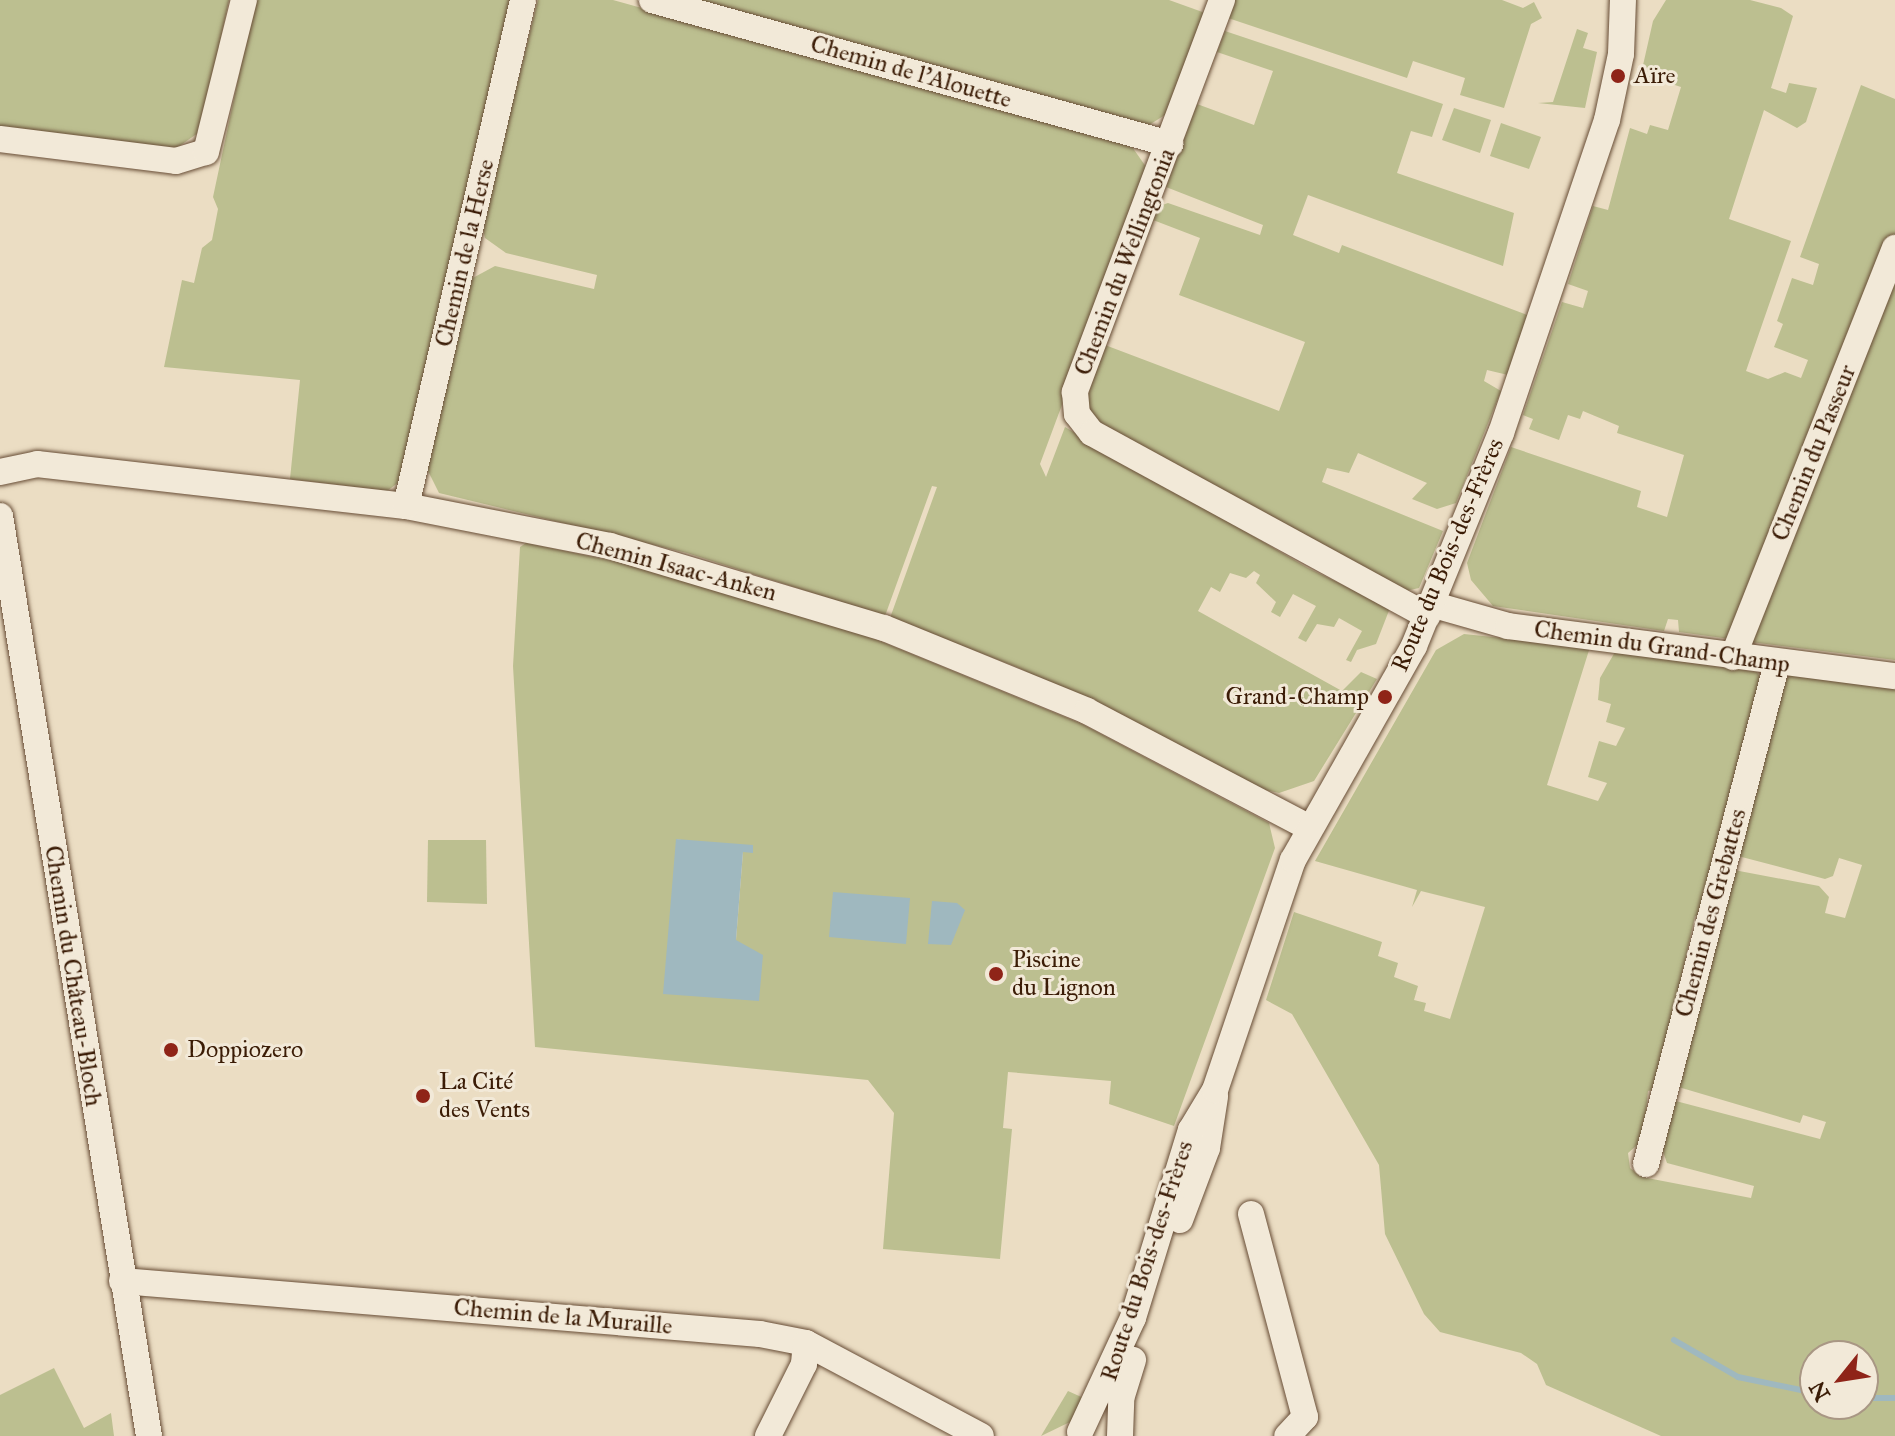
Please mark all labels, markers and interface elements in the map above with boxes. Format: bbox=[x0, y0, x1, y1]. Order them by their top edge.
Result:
street label: Chemin de l'Alouette bbox=[807, 30, 1015, 114]
place label: Aïre bbox=[1634, 62, 1676, 90]
marker: Aïre bbox=[1609, 67, 1627, 85]
street label: Chemin du Wellingtonia bbox=[1068, 145, 1182, 379]
street label: Chemin de la Herse bbox=[429, 156, 501, 350]
street label: Chemin du Passeur bbox=[1766, 361, 1862, 545]
street label: Route du Bois-des-Frères bbox=[1386, 434, 1510, 676]
street label: Chemin Isaac-Anken bbox=[572, 526, 780, 608]
street label: Chemin du Grand-Champ bbox=[1532, 615, 1792, 679]
place label: Grand-Champ bbox=[1225, 683, 1369, 711]
marker: Grand-Champ bbox=[1376, 688, 1394, 706]
street label: Chemin des Grebattes bbox=[1669, 806, 1753, 1020]
street label: Chemin du Château-Bloch bbox=[38, 844, 108, 1108]
place label: Piscine du Lignon bbox=[1012, 946, 1116, 1002]
marker: Piscine du Lignon bbox=[987, 965, 1005, 983]
place label: Doppiozero bbox=[187, 1036, 303, 1064]
marker: Doppiozero bbox=[162, 1041, 180, 1059]
place label: La Cité des Vents bbox=[439, 1068, 530, 1124]
marker: La Cité des Vents bbox=[414, 1087, 432, 1105]
street label: Route du Bois-des-Frères bbox=[1095, 1137, 1199, 1385]
street label: Chemin de la Muraille bbox=[452, 1293, 674, 1341]
north arrow bbox=[1799, 1340, 1879, 1420]
text: N bbox=[1803, 1376, 1836, 1406]

